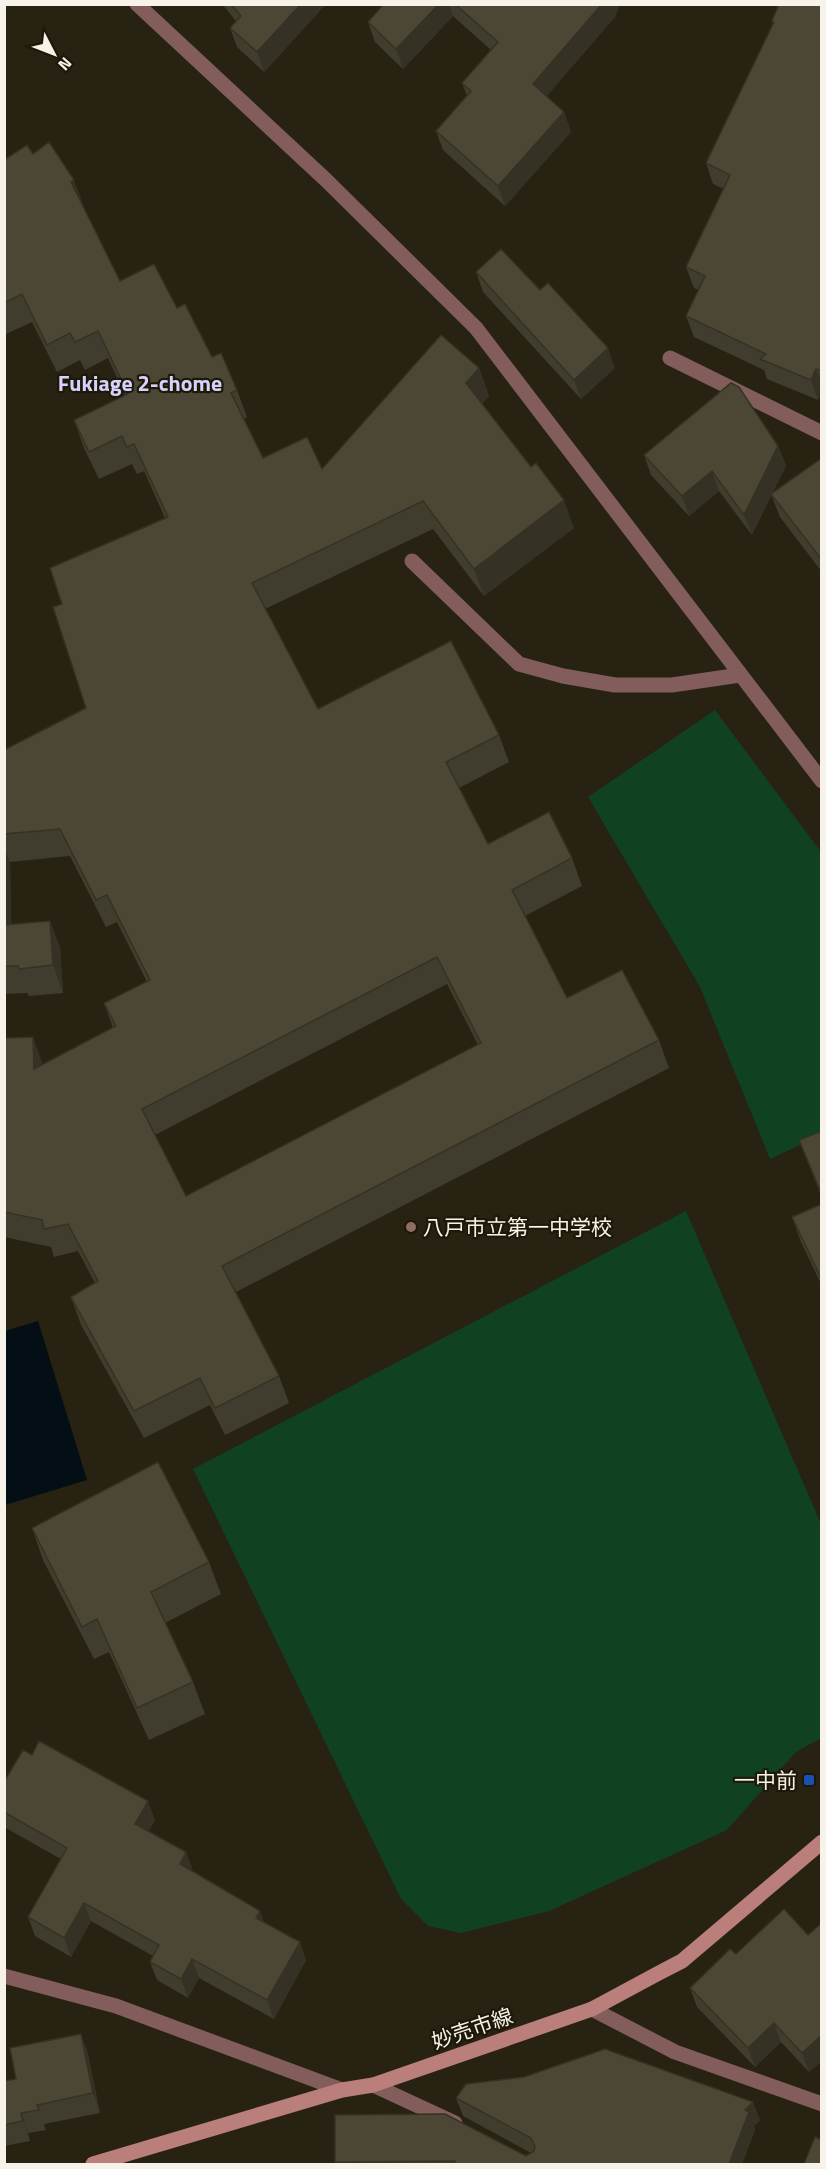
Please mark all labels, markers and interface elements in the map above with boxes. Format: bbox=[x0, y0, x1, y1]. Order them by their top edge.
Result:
north arrow bbox=[24, 24, 84, 84]
text: N bbox=[53, 52, 78, 76]
district label: Fukiage 2-chome bbox=[58, 366, 222, 400]
place label: 八戸市立第一中学校 bbox=[423, 1211, 612, 1243]
marker: 八戸市立第一中学校 bbox=[404, 1220, 418, 1234]
place label: 一中前 bbox=[734, 1764, 797, 1796]
marker: 一中前 bbox=[802, 1773, 816, 1787]
street label: 妙売市線 bbox=[427, 1999, 517, 2057]

